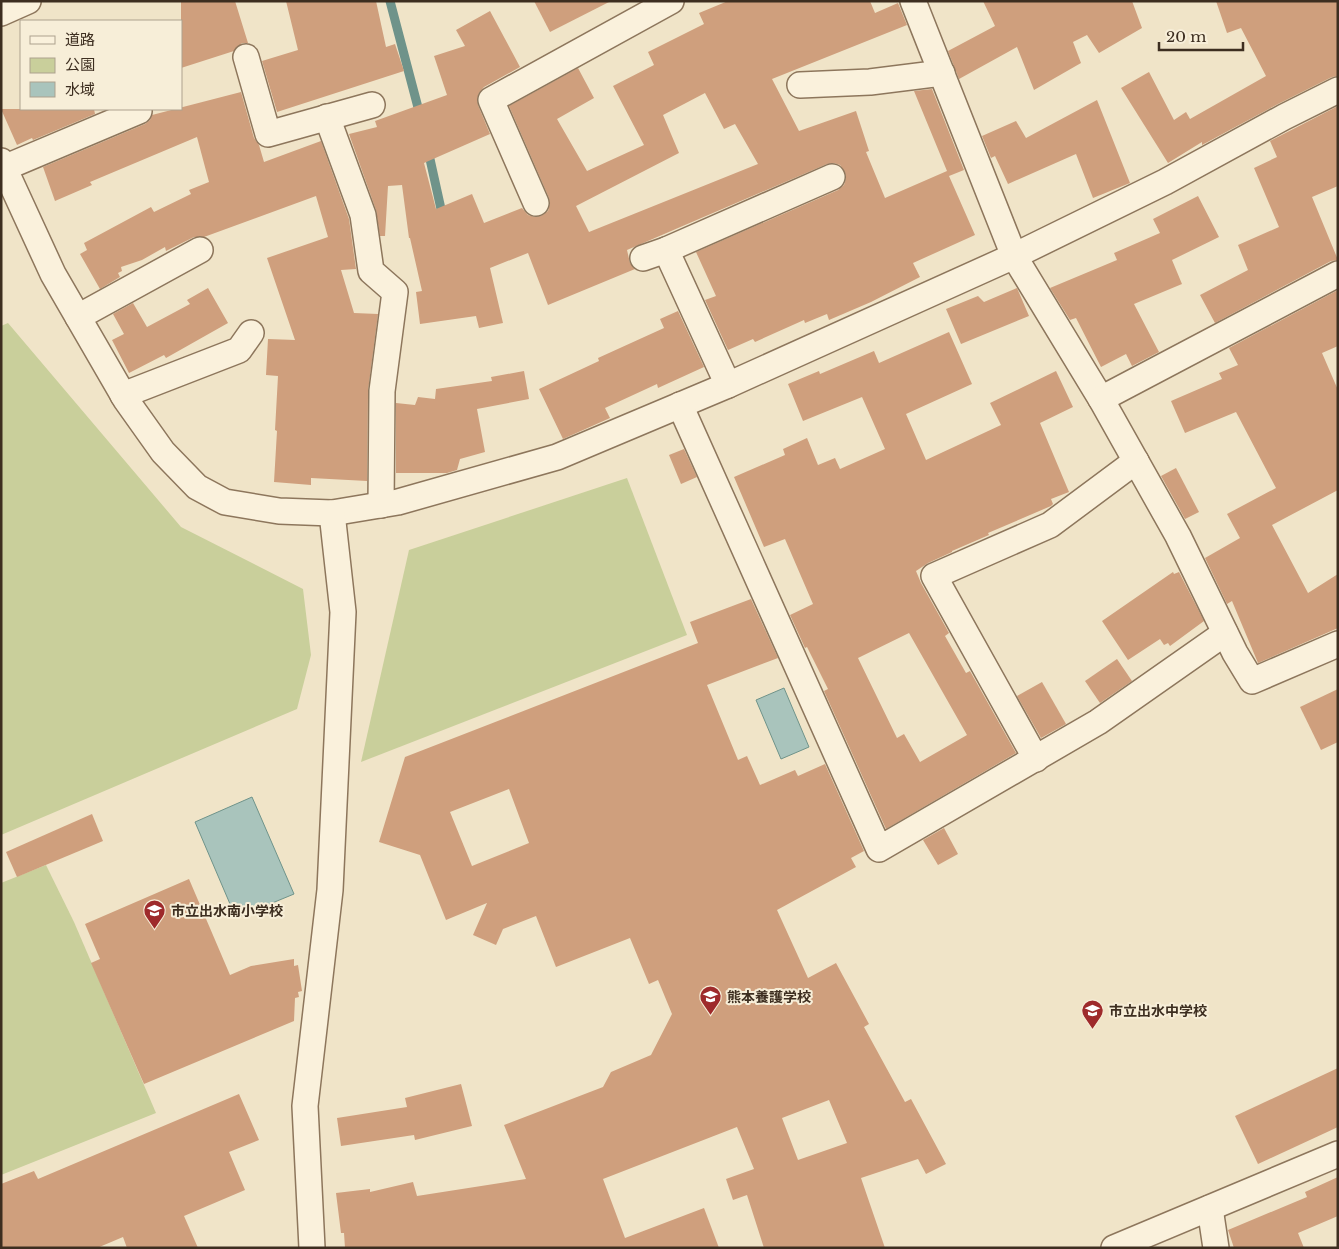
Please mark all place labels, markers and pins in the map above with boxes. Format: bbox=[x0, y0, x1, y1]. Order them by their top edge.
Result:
school or university icon: 市立出水南小学校 bbox=[143, 899, 167, 930]
place label: 市立出水南小学校 bbox=[171, 902, 283, 920]
school or university icon: 熊本養護学校 bbox=[699, 985, 723, 1016]
place label: 熊本養護学校 bbox=[727, 988, 811, 1006]
school or university icon: 市立出水中学校 bbox=[1081, 999, 1105, 1030]
place label: 市立出水中学校 bbox=[1109, 1002, 1207, 1020]

